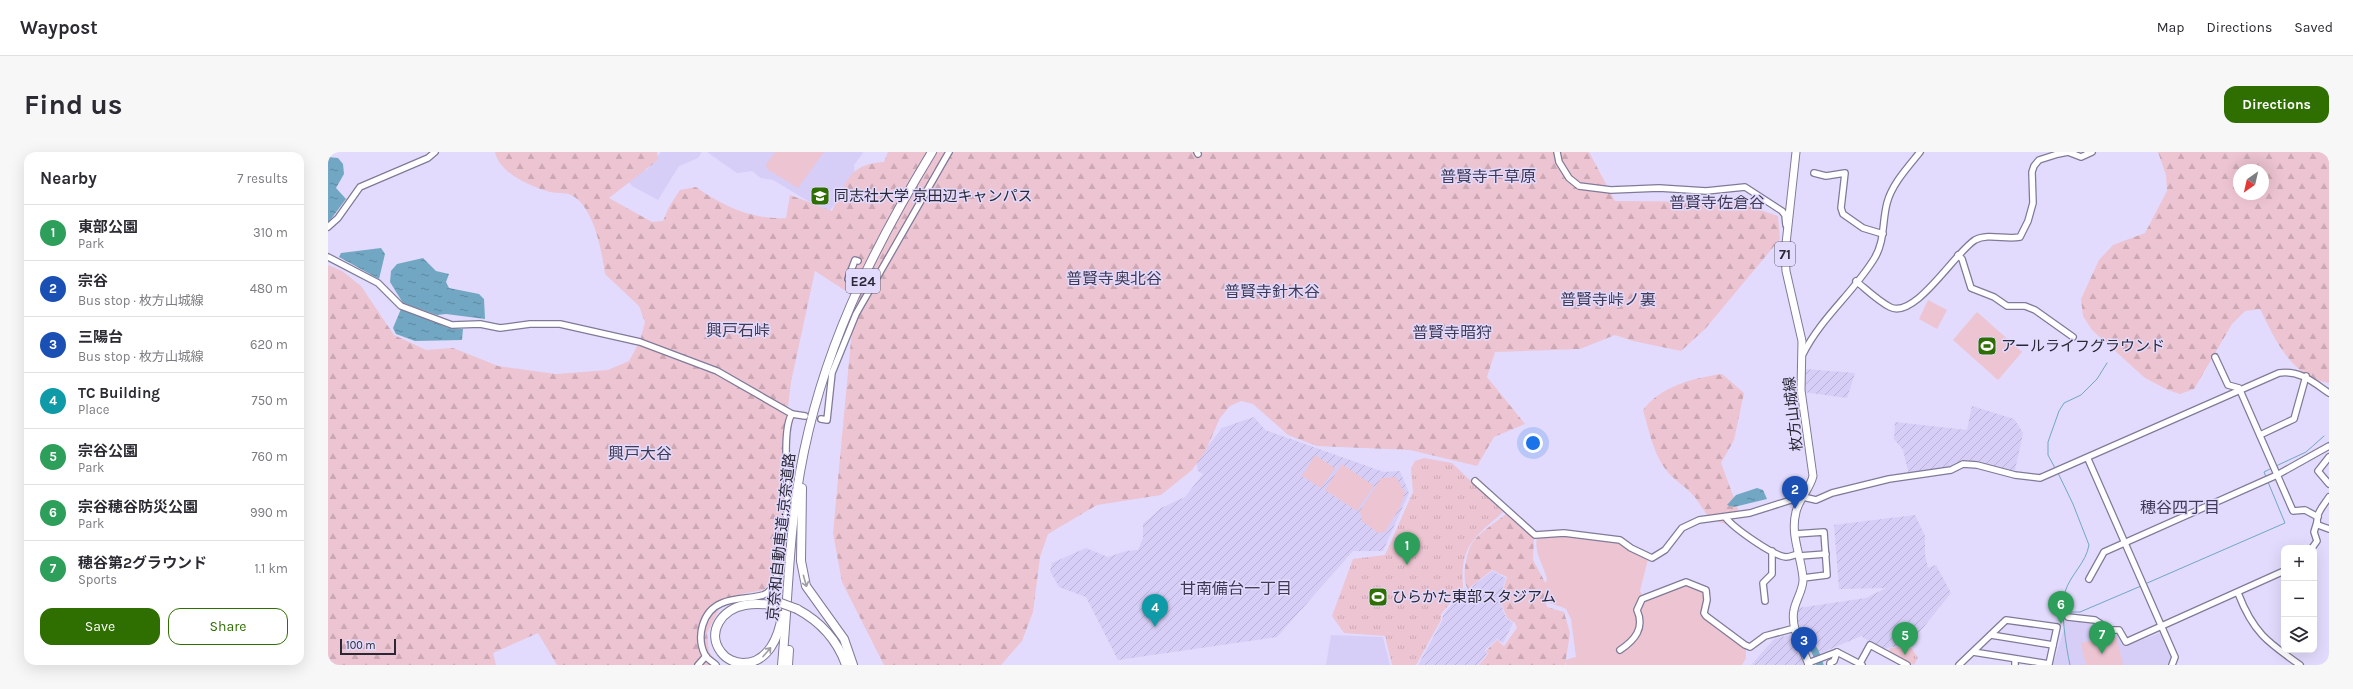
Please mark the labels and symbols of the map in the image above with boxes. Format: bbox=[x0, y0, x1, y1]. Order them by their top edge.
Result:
north arrow bbox=[2233, 164, 2269, 200]
district label: 普賢寺千草原 bbox=[1440, 167, 1536, 186]
school or university icon: 同志社大学 京田辺キャンパス bbox=[809, 185, 831, 207]
place label: 同志社大学 京田辺キャンパス bbox=[834, 187, 1033, 205]
district label: 普賢寺佐倉谷 bbox=[1669, 193, 1765, 212]
road number: 71 bbox=[1775, 242, 1795, 266]
road number: E24 bbox=[846, 269, 880, 293]
district label: 普賢寺奥北谷 bbox=[1066, 269, 1162, 288]
district label: 普賢寺針木谷 bbox=[1224, 282, 1320, 301]
district label: 普賢寺峠ノ裏 bbox=[1560, 290, 1656, 309]
district label: 興戸石峠 bbox=[706, 321, 770, 340]
district label: 普賢寺暗狩 bbox=[1412, 323, 1492, 342]
sports icon: アールライフグラウンド bbox=[1976, 335, 1998, 357]
place label: アールライフグラウンド bbox=[2001, 337, 2165, 355]
street label: 枚方山城線 bbox=[1780, 376, 1806, 452]
your location bbox=[1523, 433, 1543, 453]
district label: 興戸大谷 bbox=[608, 444, 672, 463]
street label: 京奈和自動車道;京奈道路 bbox=[763, 452, 799, 622]
pin: 2 bbox=[1782, 476, 1808, 509]
district label: 穂谷四丁目 bbox=[2140, 498, 2220, 517]
pin: 1 bbox=[1394, 532, 1420, 565]
one-way arrow bbox=[802, 575, 809, 588]
district label: 甘南備台一丁目 bbox=[1180, 579, 1292, 598]
sports icon: ひらかた東部スタジアム bbox=[1367, 586, 1389, 608]
place label: ひらかた東部スタジアム bbox=[1392, 588, 1556, 606]
pin: 6 bbox=[2048, 591, 2074, 624]
pin: 4 bbox=[1142, 594, 1168, 627]
pin: 7 bbox=[2089, 621, 2115, 654]
pin: 5 bbox=[1892, 622, 1918, 655]
pin: 3 bbox=[1791, 627, 1817, 660]
scale bar bbox=[340, 637, 396, 656]
one-way arrow bbox=[762, 646, 771, 657]

